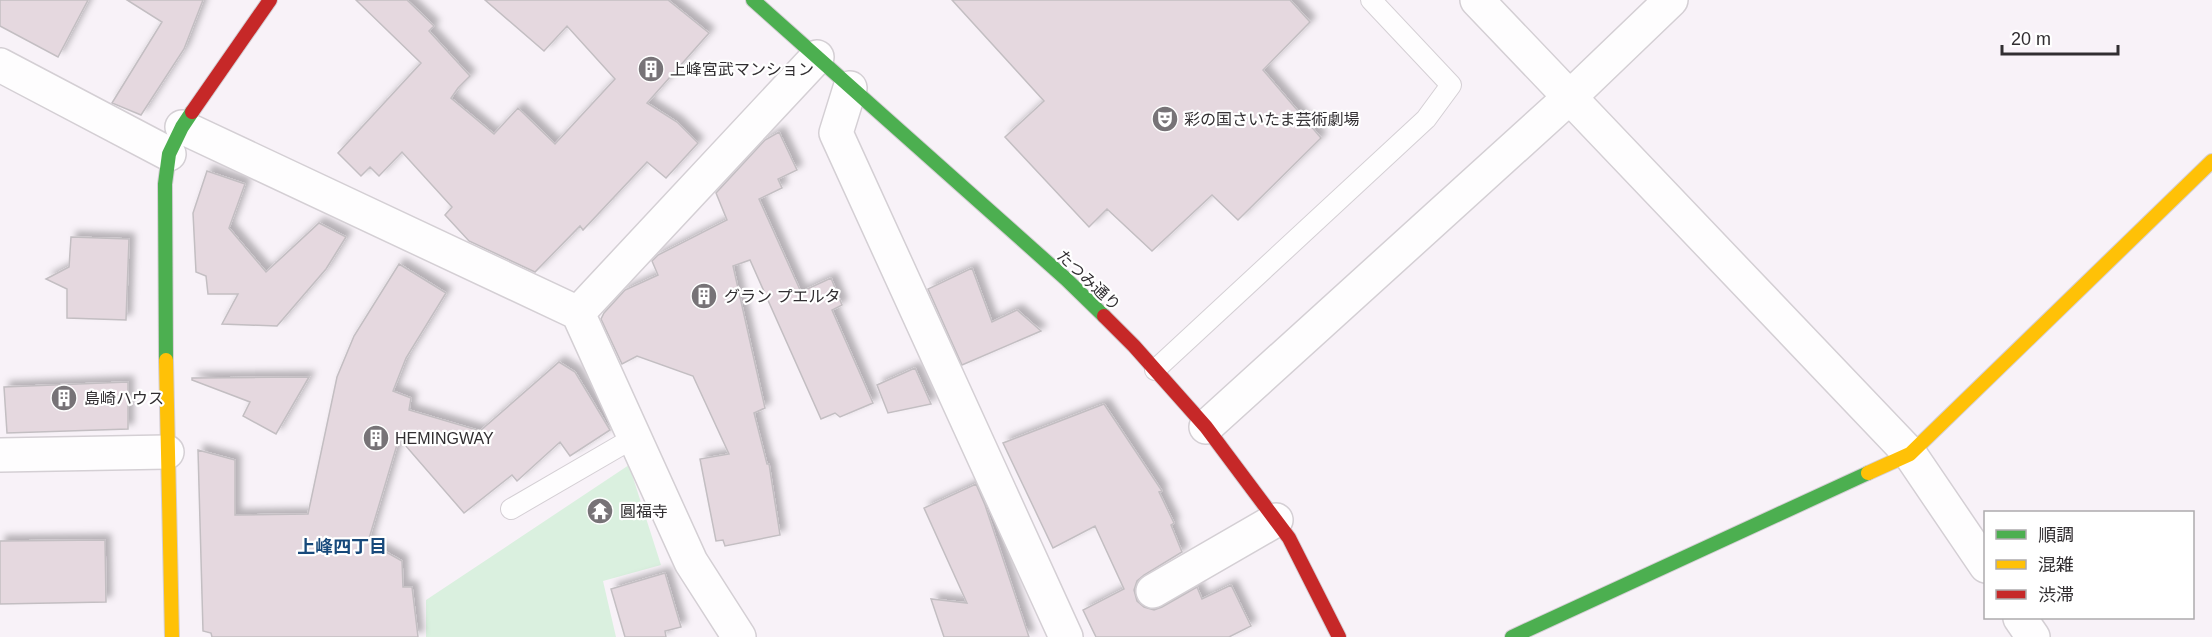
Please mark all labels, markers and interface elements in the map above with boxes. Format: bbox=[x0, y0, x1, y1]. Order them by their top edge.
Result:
scale bar bbox=[2002, 18, 2118, 56]
text: 20 m bbox=[2011, 29, 2051, 49]
building icon: 上峰宮武マンション bbox=[636, 54, 666, 84]
place label: 上峰宮武マンション bbox=[670, 61, 814, 78]
theatre icon: 彩の国さいたま芸術劇場 bbox=[1150, 104, 1180, 134]
place label: 彩の国さいたま芸術劇場 bbox=[1184, 111, 1360, 128]
street label: たつみ通り bbox=[1054, 247, 1124, 314]
building icon: グラン プエルタ bbox=[689, 281, 719, 311]
place label: グラン プエルタ bbox=[724, 288, 840, 305]
building icon: 島崎ハウス bbox=[49, 383, 79, 413]
place label: 島崎ハウス bbox=[84, 390, 164, 407]
building icon: HEMINGWAY bbox=[361, 423, 391, 453]
place label: HEMINGWAY bbox=[395, 430, 494, 447]
temple icon: 圓福寺 bbox=[585, 496, 615, 526]
place label: 圓福寺 bbox=[620, 503, 668, 520]
legend bbox=[1984, 511, 2194, 619]
text: 順調 bbox=[2038, 525, 2074, 545]
district label: 上峰四丁目 bbox=[297, 537, 387, 557]
text: 混雑 bbox=[2038, 555, 2074, 575]
text: 渋滞 bbox=[2038, 585, 2074, 605]

